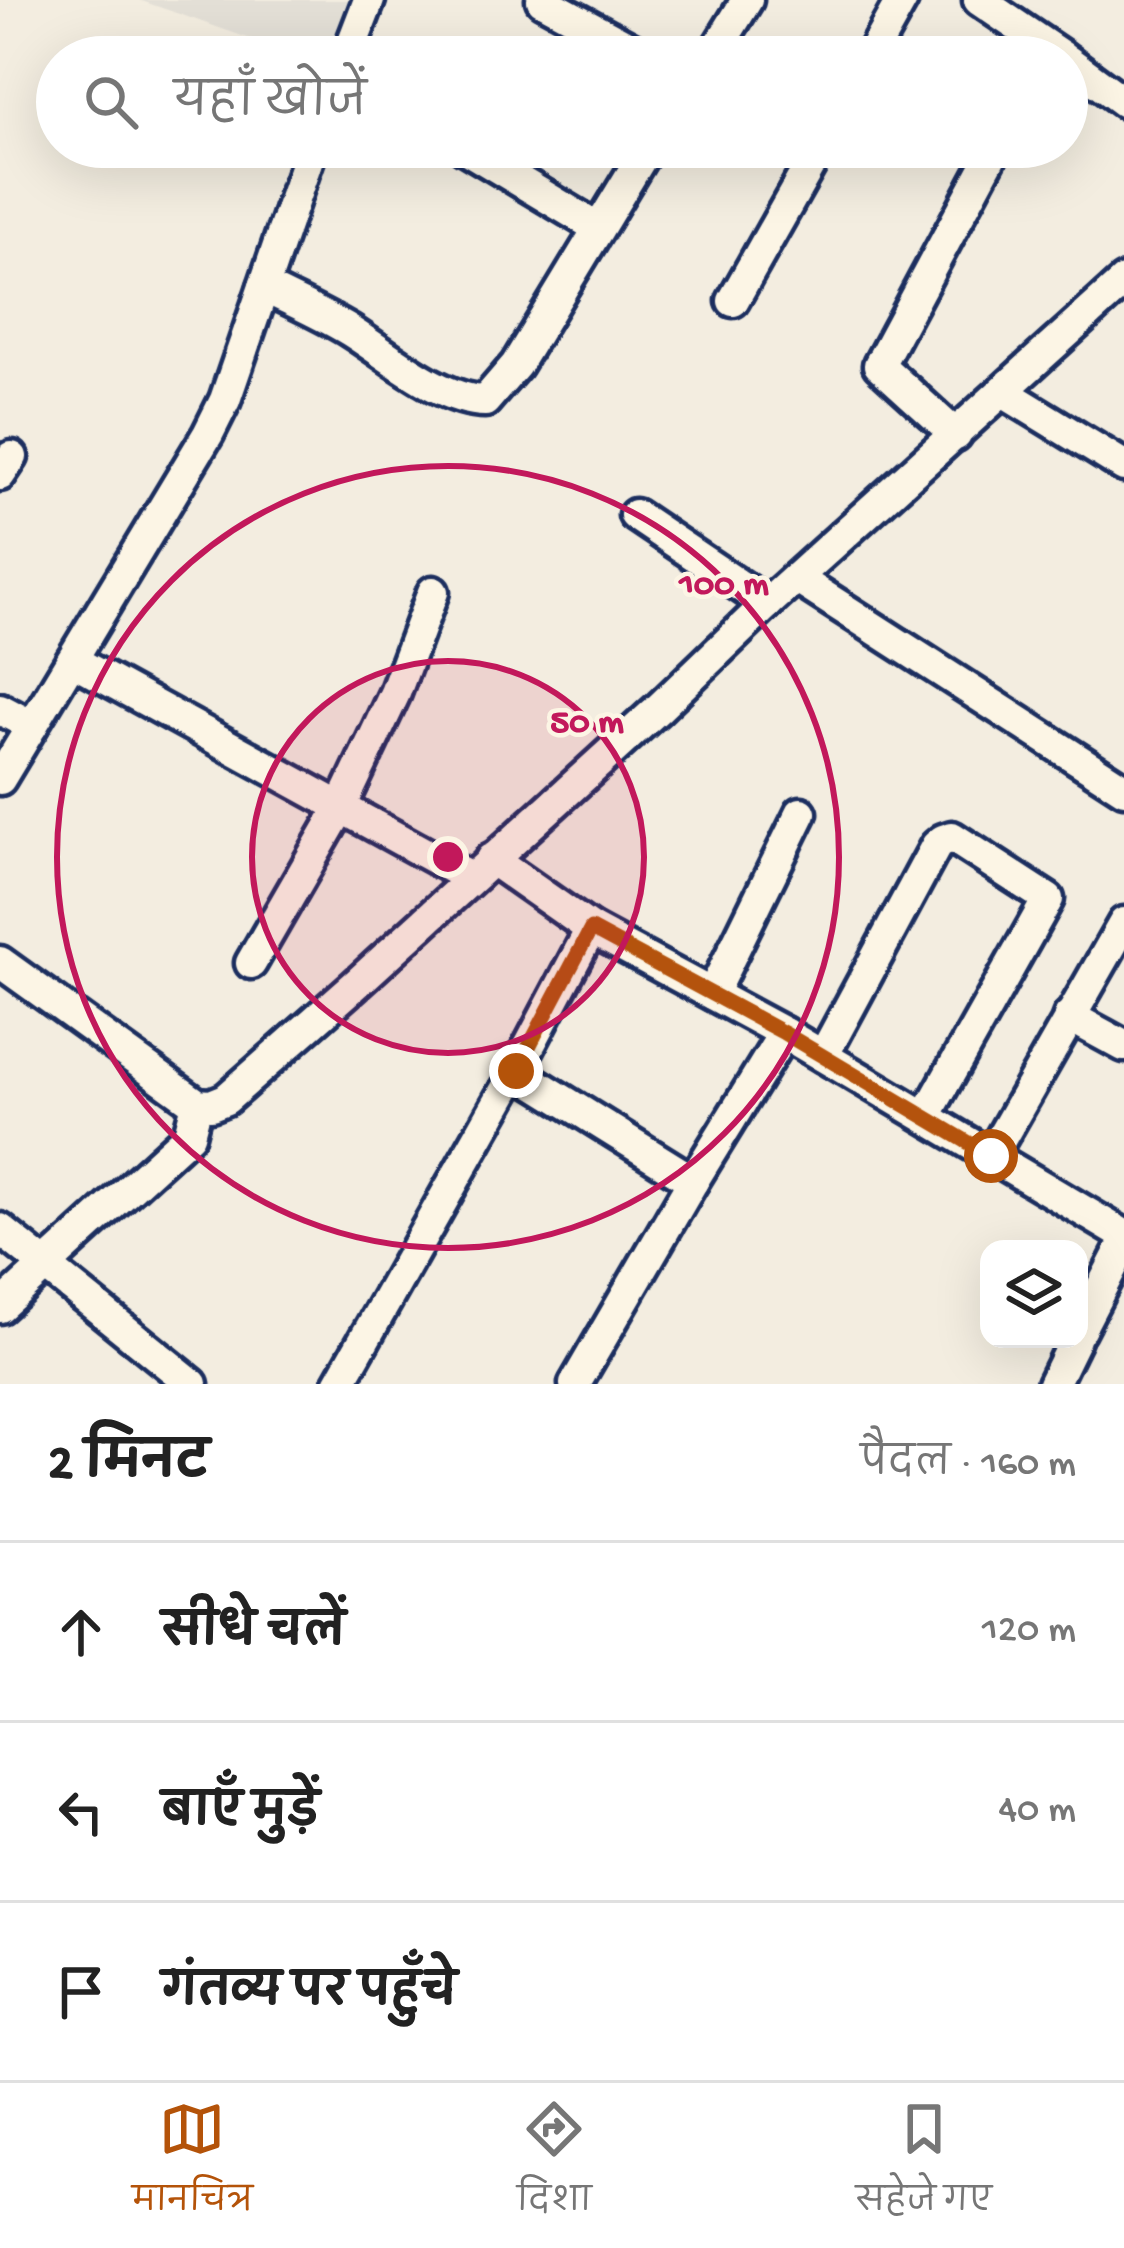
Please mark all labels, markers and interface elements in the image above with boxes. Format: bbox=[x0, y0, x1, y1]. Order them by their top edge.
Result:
search box bbox=[36, 36, 1088, 168]
icon: search bbox=[78, 69, 144, 135]
text: यहाँ खोजें bbox=[174, 79, 367, 132]
text: 100 m bbox=[677, 565, 769, 608]
text: 50 m bbox=[550, 703, 624, 746]
centre of rings bbox=[427, 836, 469, 878]
route end bbox=[489, 1044, 543, 1098]
route start bbox=[964, 1129, 1018, 1183]
map controls bbox=[980, 1240, 1088, 1348]
button: layers bbox=[980, 1240, 1088, 1348]
text: 2 मिनट bbox=[48, 1437, 209, 1497]
text: पैदल · 160 m bbox=[860, 1443, 1076, 1489]
icon: ahead bbox=[48, 1599, 114, 1665]
text: सीधे चलें bbox=[162, 1609, 345, 1662]
text: 120 m bbox=[982, 1609, 1076, 1655]
icon: left bbox=[48, 1779, 114, 1845]
text: बाएँ मुड़ें bbox=[162, 1789, 319, 1842]
text: 40 m bbox=[998, 1789, 1076, 1835]
icon: arrive bbox=[48, 1959, 114, 2025]
text: गंतव्य पर पहुँचे bbox=[162, 1969, 457, 2022]
tab: मानचित्र bbox=[132, 2096, 253, 2235]
tab: दिशा bbox=[517, 2096, 592, 2235]
tab: सहेजे गए bbox=[856, 2096, 992, 2235]

